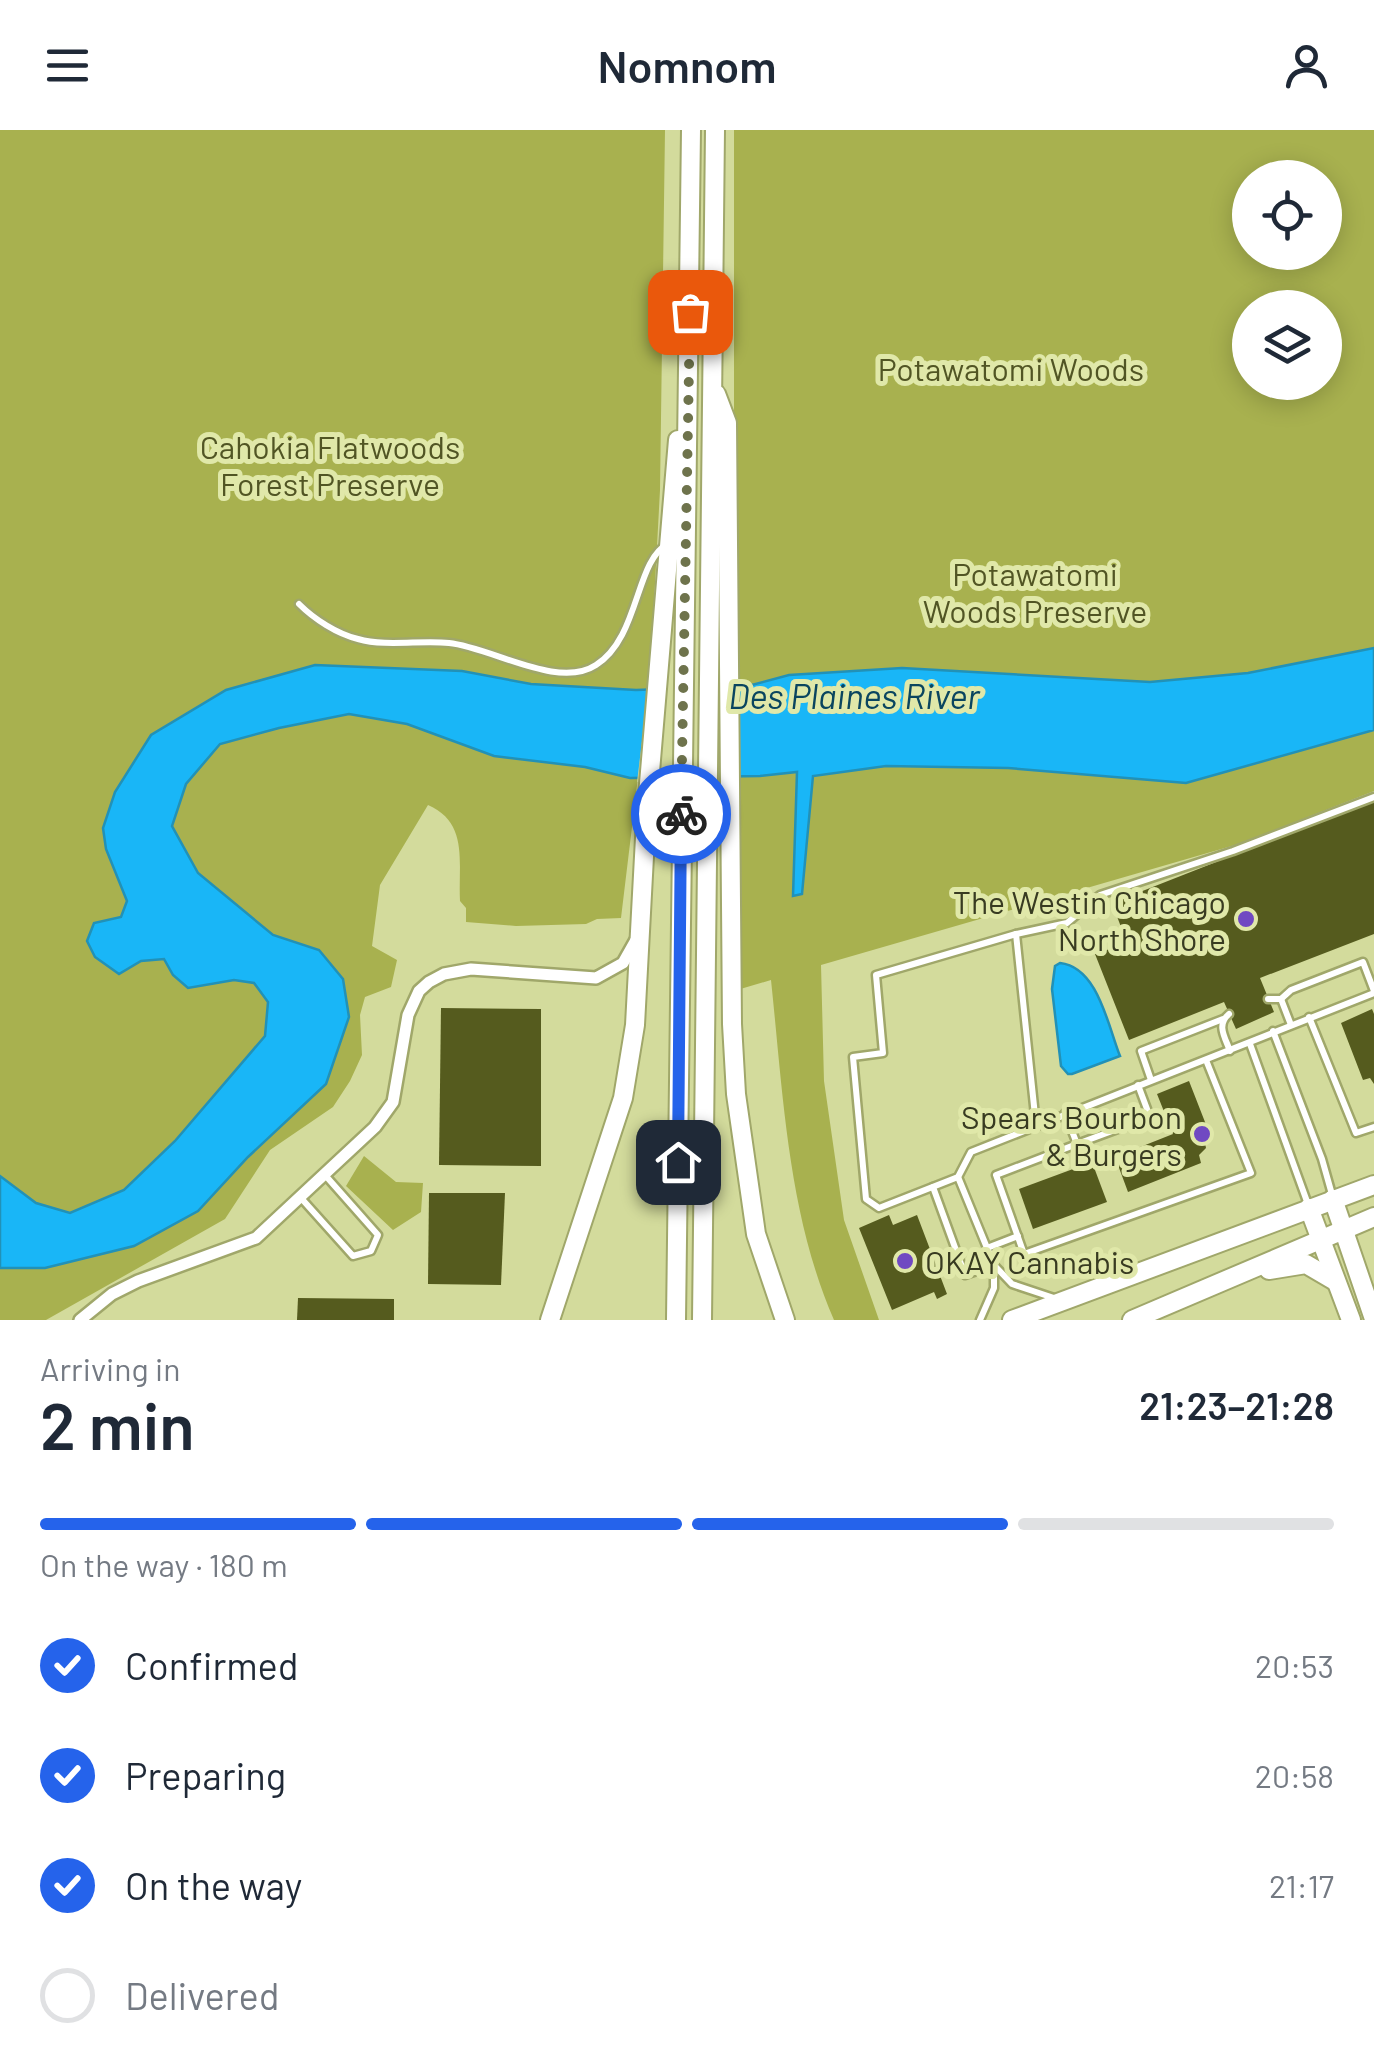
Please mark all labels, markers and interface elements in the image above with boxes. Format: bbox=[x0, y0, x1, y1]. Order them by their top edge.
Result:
icon: menu bbox=[40, 38, 95, 93]
text: Nomnom bbox=[597, 38, 777, 92]
icon: person bbox=[1279, 38, 1334, 93]
map controls bbox=[1232, 160, 1342, 400]
button: locate bbox=[1232, 160, 1342, 270]
pin bbox=[648, 270, 733, 355]
icon: bag bbox=[663, 285, 718, 340]
button: layers bbox=[1232, 290, 1342, 400]
park label: Potawatomi Woods bbox=[878, 349, 1144, 387]
park label: Cahokia Flatwoods Forest Preserve bbox=[200, 427, 460, 502]
park label: Potawatomi Woods Preserve bbox=[923, 554, 1147, 629]
water label: Des Plaines River bbox=[728, 674, 981, 716]
courier bbox=[631, 764, 731, 864]
icon: bike bbox=[654, 787, 709, 842]
place label: The Westin Chicago North Shore bbox=[953, 882, 1226, 957]
marker: The Westin Chicago North Shore bbox=[1235, 908, 1257, 930]
place label: Spears Bourbon & Burgers bbox=[961, 1097, 1182, 1172]
pin bbox=[636, 1120, 721, 1205]
marker: Spears Bourbon & Burgers bbox=[1191, 1123, 1213, 1145]
icon: home bbox=[651, 1135, 706, 1190]
place label: OKAY Cannabis bbox=[925, 1242, 1134, 1280]
marker: OKAY Cannabis bbox=[894, 1250, 916, 1272]
text: Arriving in bbox=[40, 1349, 180, 1387]
text: 21:23–21:28 bbox=[1139, 1382, 1334, 1428]
text: 2 min bbox=[40, 1385, 195, 1463]
text: On the way · 180 m bbox=[40, 1545, 288, 1583]
icon: check bbox=[40, 1638, 95, 1693]
text: Confirmed bbox=[125, 1642, 298, 1688]
text: 20:53 bbox=[1255, 1646, 1334, 1684]
icon: check bbox=[40, 1748, 95, 1803]
text: Preparing bbox=[125, 1752, 286, 1798]
text: 20:58 bbox=[1255, 1756, 1334, 1794]
icon: check bbox=[40, 1858, 95, 1913]
text: On the way bbox=[125, 1862, 302, 1908]
text: 21:17 bbox=[1269, 1866, 1334, 1904]
text: Delivered bbox=[125, 1972, 279, 2018]

